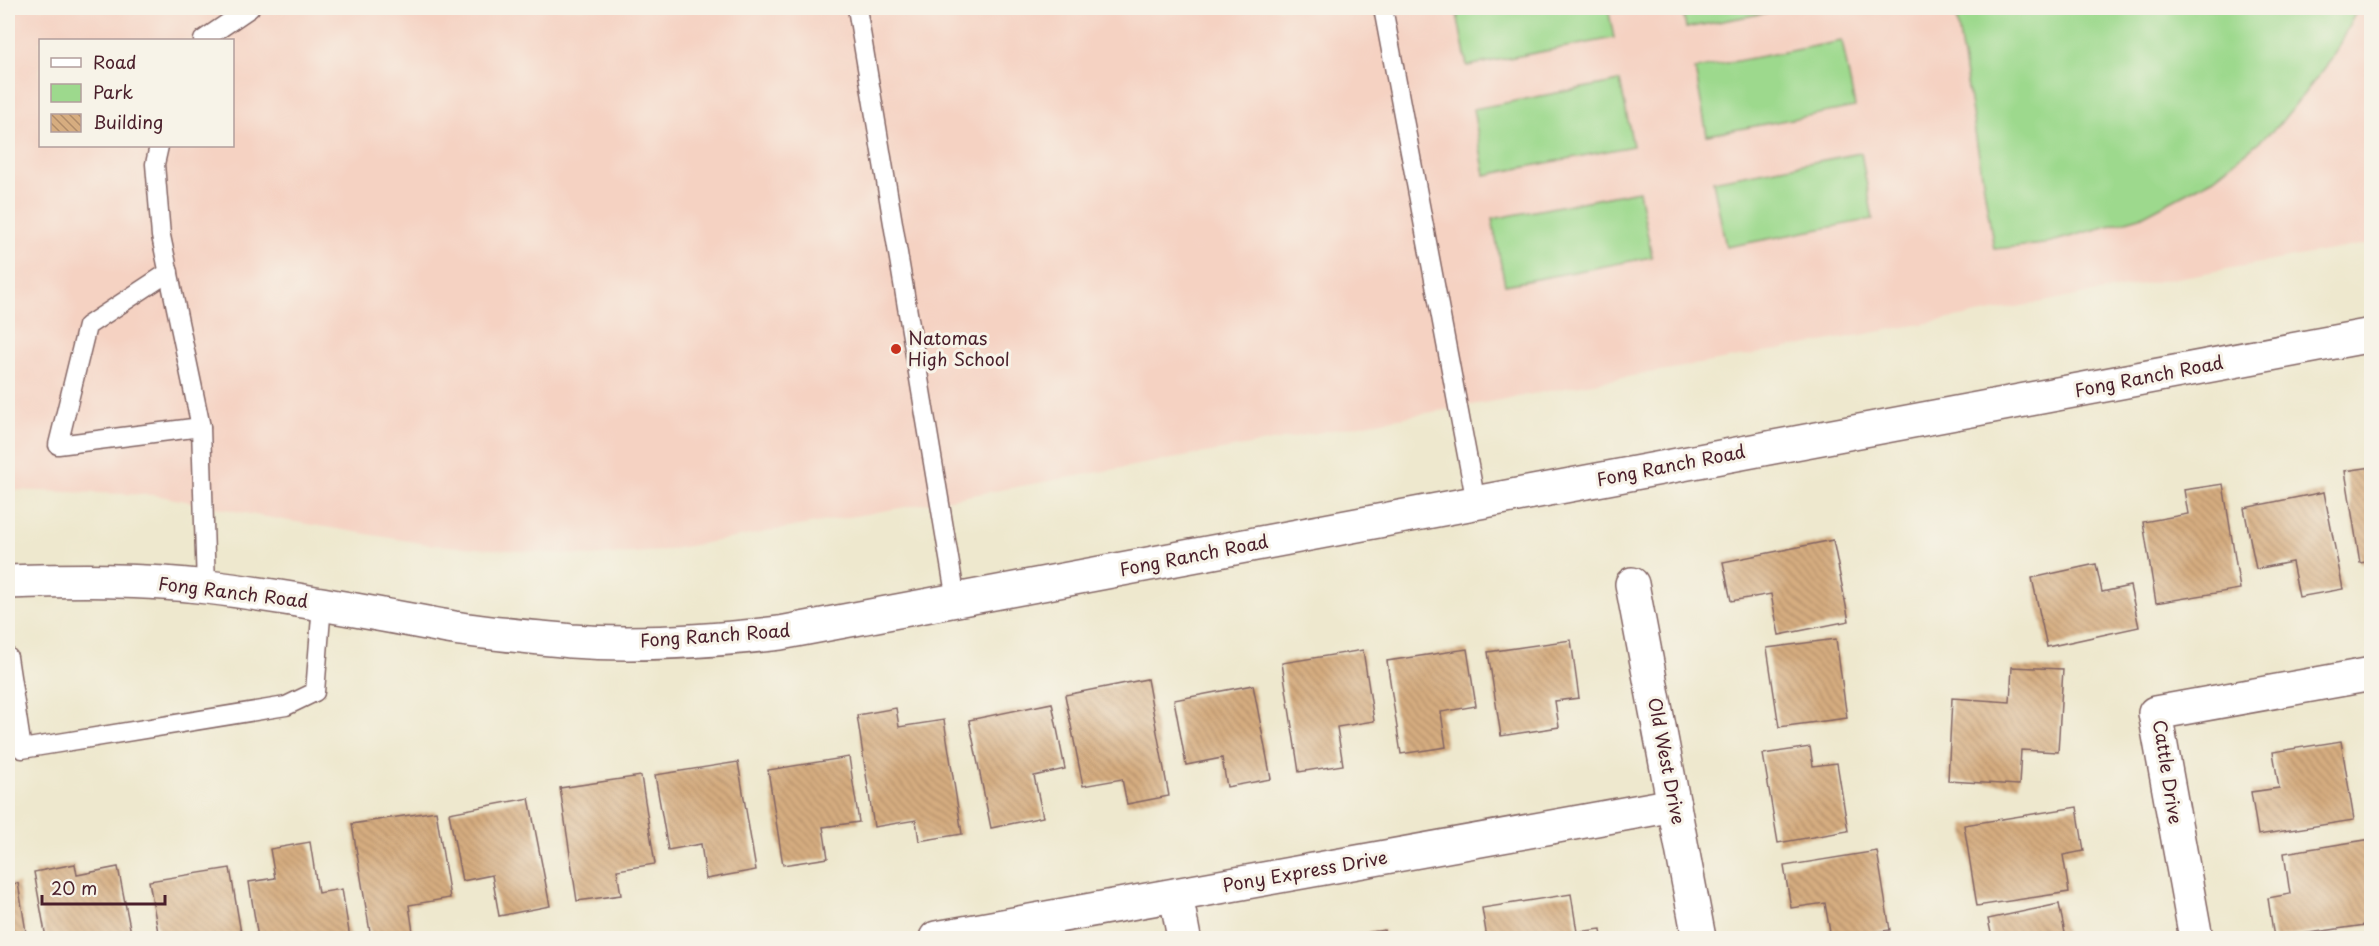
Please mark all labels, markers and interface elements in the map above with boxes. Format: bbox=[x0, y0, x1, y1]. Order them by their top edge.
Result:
legend bbox=[39, 39, 234, 147]
text: Road bbox=[93, 48, 137, 75]
text: Park bbox=[93, 78, 133, 105]
text: Building bbox=[93, 108, 163, 135]
place label: Natomas High School bbox=[908, 324, 1010, 372]
marker: Natomas High School bbox=[889, 342, 903, 356]
street label: Fong Ranch Road bbox=[2072, 348, 2225, 403]
street label: Fong Ranch Road bbox=[1594, 437, 1747, 492]
street label: Fong Ranch Road bbox=[1117, 527, 1270, 582]
street label: Fong Ranch Road bbox=[157, 569, 310, 614]
street label: Fong Ranch Road bbox=[639, 616, 791, 653]
street label: Old West Drive bbox=[1642, 695, 1693, 827]
street label: Cattle Drive bbox=[2147, 718, 2190, 826]
street label: Pony Express Drive bbox=[1220, 843, 1390, 898]
scale bar bbox=[42, 868, 165, 906]
text: 20 m bbox=[51, 874, 97, 901]

